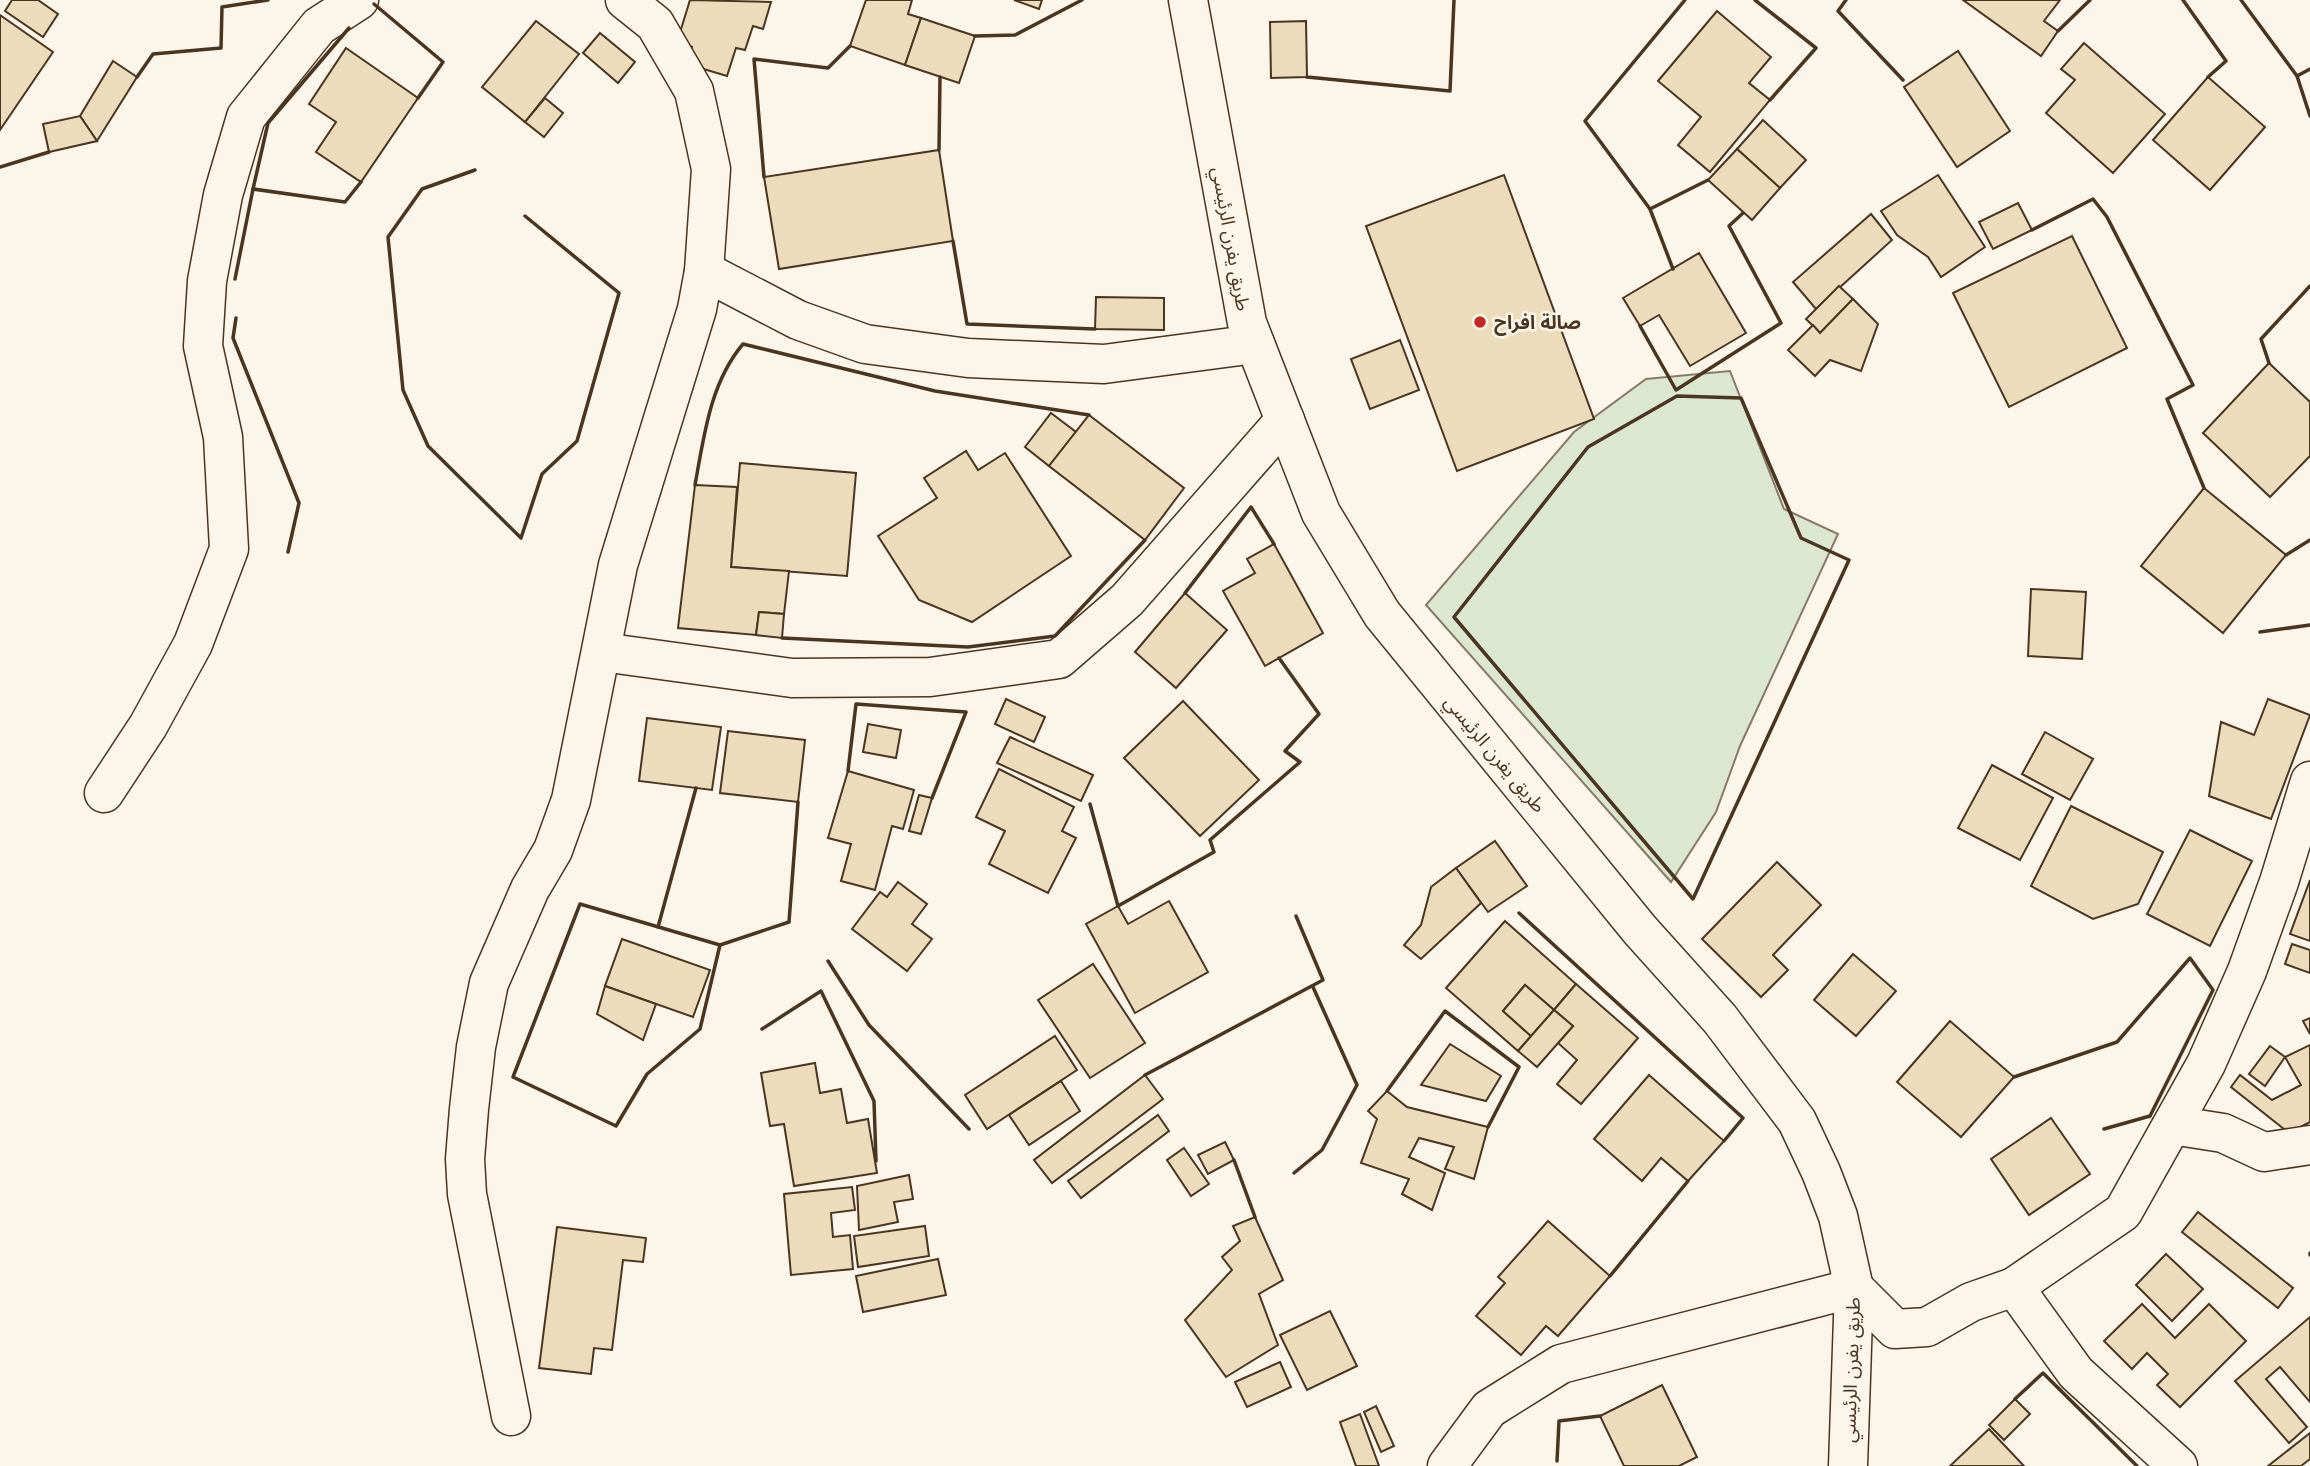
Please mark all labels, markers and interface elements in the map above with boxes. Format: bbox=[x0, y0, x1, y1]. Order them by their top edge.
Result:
street label: طريق يفرن الرئيسي bbox=[1204, 165, 1254, 314]
place label: صالة افراح bbox=[1494, 312, 1581, 336]
marker: صالة افراح bbox=[1472, 314, 1488, 330]
street label: طريق يفرن الرئيسي bbox=[1437, 691, 1550, 820]
street label: طريق يفرن الرئيسي bbox=[1838, 1297, 1868, 1443]

